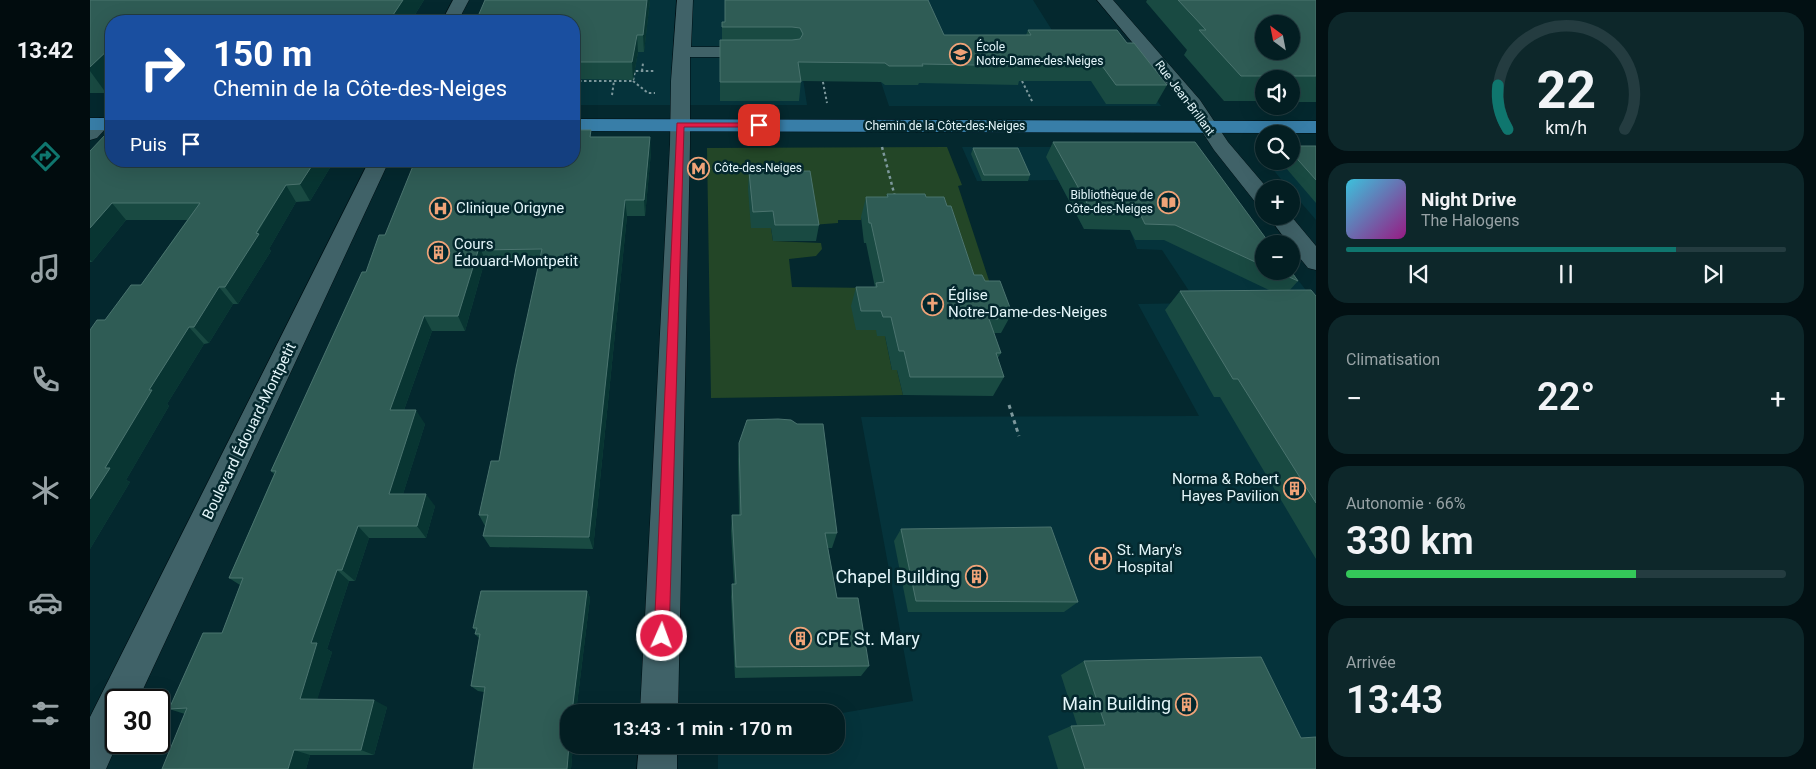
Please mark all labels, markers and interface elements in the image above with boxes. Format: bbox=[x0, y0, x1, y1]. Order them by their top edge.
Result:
north arrow bbox=[1255, 15, 1300, 60]
map controls bbox=[1255, 15, 1300, 280]
text: 150 m bbox=[213, 34, 312, 75]
icon: right bbox=[130, 35, 195, 100]
text: 13:42 bbox=[17, 38, 73, 63]
place label: École Notre-Dame-des-Neiges bbox=[976, 39, 1103, 68]
school or university icon: École Notre-Dame-des-Neiges bbox=[948, 42, 972, 66]
street label: Rue Jean-Brillant bbox=[1152, 58, 1218, 138]
text: 22 bbox=[1536, 60, 1596, 121]
button: sound bbox=[1255, 70, 1300, 115]
text: Chemin de la Côte-des-Neiges bbox=[213, 76, 507, 101]
pin bbox=[738, 104, 780, 146]
icon: arrive bbox=[745, 111, 773, 139]
text: km/h bbox=[1545, 117, 1587, 138]
street label: Chemin de la Côte-des-Neiges bbox=[865, 119, 1025, 133]
button: search bbox=[1255, 125, 1300, 170]
icon: arrive bbox=[177, 130, 205, 158]
text: Puis bbox=[130, 133, 167, 156]
icon: directions bbox=[28, 139, 63, 174]
metro station icon: Côte-des-Neiges bbox=[686, 156, 710, 180]
place label: Côte-des-Neiges bbox=[714, 161, 802, 175]
button: + bbox=[1255, 180, 1300, 225]
place label: Bibliothèque de Côte-des-Neiges bbox=[1065, 188, 1153, 216]
text: Night Drive bbox=[1421, 188, 1516, 211]
library icon: Bibliothèque de Côte-des-Neiges bbox=[1157, 190, 1181, 214]
hospital icon: Clinique Origyne bbox=[428, 196, 452, 220]
place label: Clinique Origyne bbox=[456, 199, 564, 217]
text: The Halogens bbox=[1421, 211, 1520, 230]
place label: Cours Édouard-Montpetit bbox=[454, 235, 578, 270]
button: − bbox=[1255, 235, 1300, 280]
building icon: Cours Édouard-Montpetit bbox=[426, 241, 450, 265]
icon: music bbox=[28, 251, 63, 286]
icon: previous bbox=[1405, 260, 1433, 288]
icon: pause bbox=[1552, 260, 1580, 288]
icon: next bbox=[1699, 260, 1727, 288]
place label: Église Notre-Dame-des-Neiges bbox=[948, 286, 1107, 321]
church icon: Église Notre-Dame-des-Neiges bbox=[920, 292, 944, 316]
street label: Boulevard Édouard-Montpetit bbox=[198, 340, 300, 522]
text: Climatisation bbox=[1346, 350, 1440, 369]
icon: phone bbox=[28, 362, 63, 397]
text: 22° bbox=[1537, 375, 1595, 419]
text: − bbox=[1346, 382, 1362, 415]
text: + bbox=[1770, 382, 1786, 415]
place label: Norma & Robert Hayes Pavilion bbox=[1172, 470, 1279, 505]
icon: climate bbox=[28, 473, 63, 508]
building icon: Norma & Robert Hayes Pavilion bbox=[1283, 476, 1307, 500]
text: Autonomie · 66% bbox=[1346, 494, 1466, 513]
text: 330 km bbox=[1346, 519, 1474, 563]
place label: St. Mary's Hospital bbox=[1117, 541, 1182, 576]
hospital icon: St. Mary's Hospital bbox=[1089, 547, 1113, 571]
building icon: Chapel Building bbox=[964, 565, 988, 589]
place label: Chapel Building bbox=[836, 566, 960, 587]
icon: car bbox=[28, 585, 63, 620]
position arrow bbox=[635, 609, 687, 661]
building icon: CPE St. Mary bbox=[788, 627, 812, 651]
place label: CPE St. Mary bbox=[816, 628, 920, 649]
text: Arrivée bbox=[1346, 653, 1396, 672]
text: 13:43 bbox=[1346, 678, 1443, 722]
speed limit sign: 30 bbox=[105, 689, 170, 754]
building icon: Main Building bbox=[1175, 692, 1199, 716]
place label: Main Building bbox=[1062, 693, 1171, 714]
icon: filters bbox=[28, 696, 63, 731]
text: 13:43 · 1 min · 170 m bbox=[612, 717, 793, 740]

